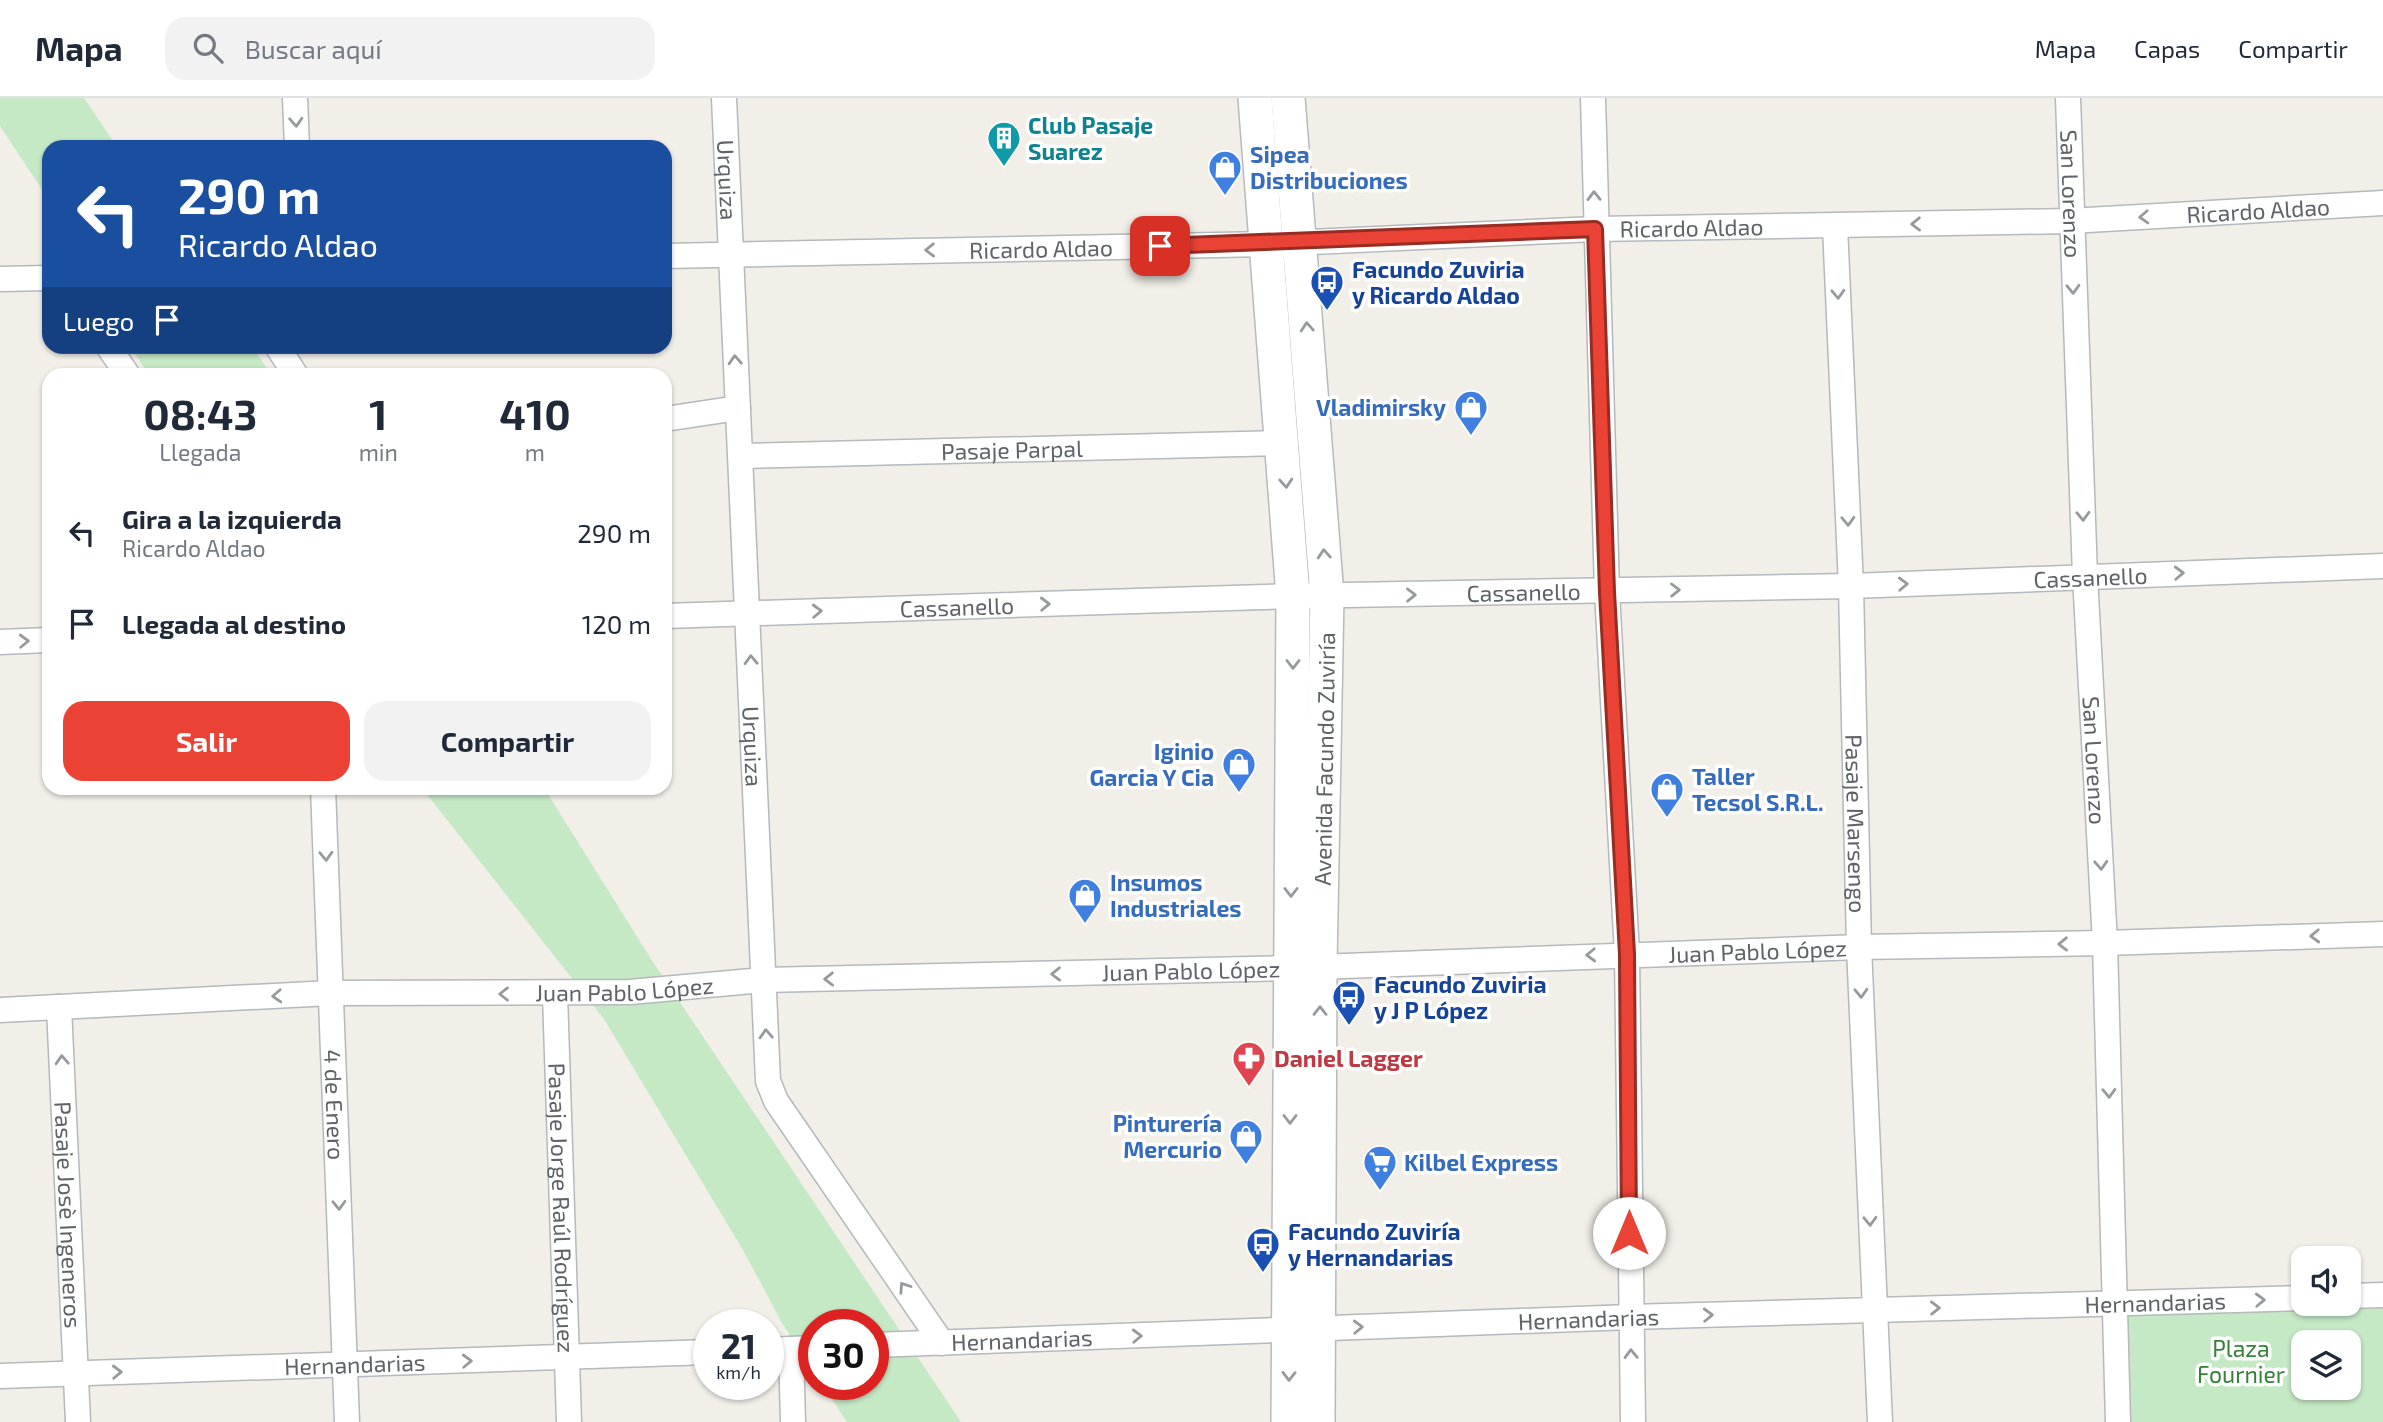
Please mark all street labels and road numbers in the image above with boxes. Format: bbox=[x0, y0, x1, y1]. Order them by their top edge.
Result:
street label: San Lorenzo bbox=[2055, 129, 2088, 259]
street label: Urquiza bbox=[712, 139, 743, 221]
street label: Ricardo Aldao bbox=[2186, 192, 2331, 228]
street label: Ricardo Aldao bbox=[1619, 212, 1764, 243]
street label: Ricardo Aldao bbox=[969, 233, 1113, 264]
street label: Pasaje Parpal bbox=[941, 434, 1083, 465]
street label: Cassanello bbox=[2033, 561, 2148, 593]
street label: Cassanello bbox=[1466, 577, 1581, 607]
street label: Cassanello bbox=[899, 591, 1014, 623]
street label: Avenida Facundo Zuviría bbox=[1308, 632, 1340, 886]
street label: San Lorenzo bbox=[2078, 696, 2113, 825]
street label: Urquiza bbox=[737, 705, 769, 787]
street label: Pasaje Marsengo bbox=[1840, 734, 1872, 913]
street label: Juan Pablo López bbox=[1668, 933, 1847, 968]
street label: Juan Pablo López bbox=[1101, 954, 1281, 986]
street label: Juan Pablo López bbox=[535, 971, 715, 1006]
street label: 4 de Enero bbox=[319, 1049, 351, 1161]
street label: Pasaje Jorge Raúl Rodríguez bbox=[543, 1062, 581, 1353]
street label: Pasaje Josè Ingeneros bbox=[49, 1101, 88, 1329]
street label: Hernandarias bbox=[2084, 1286, 2226, 1318]
street label: Hernandarias bbox=[1517, 1302, 1660, 1335]
street label: Hernandarias bbox=[951, 1323, 1093, 1356]
street label: Hernandarias bbox=[284, 1348, 426, 1380]

